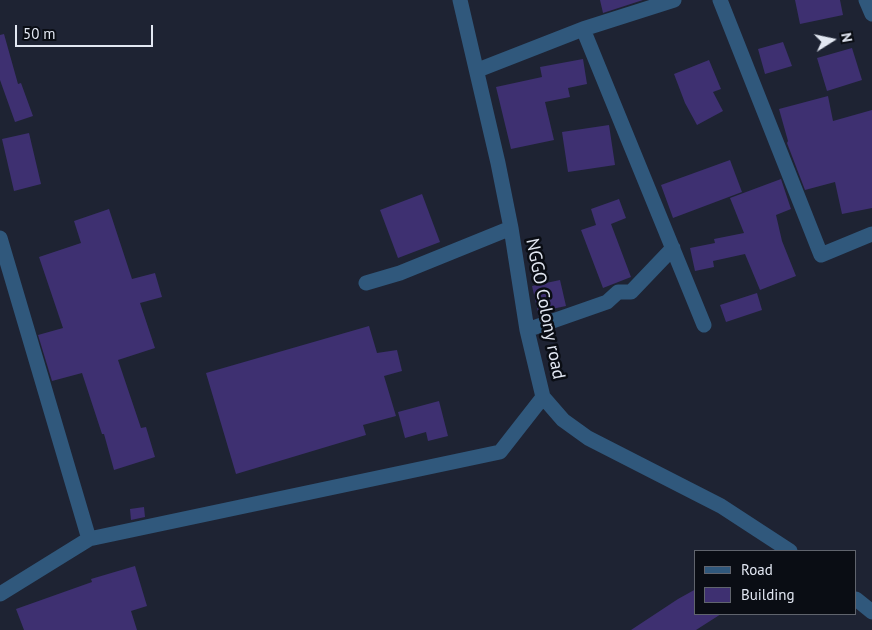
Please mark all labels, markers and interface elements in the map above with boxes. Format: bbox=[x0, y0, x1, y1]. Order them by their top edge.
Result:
scale bar bbox=[18, 15, 155, 47]
north arrow bbox=[807, 15, 857, 65]
text: 50 m bbox=[23, 24, 56, 43]
text: N bbox=[837, 31, 856, 43]
street label: NGGO Colony road bbox=[521, 237, 569, 381]
legend bbox=[694, 550, 857, 615]
text: Road bbox=[741, 560, 773, 579]
text: Building bbox=[741, 585, 795, 604]

